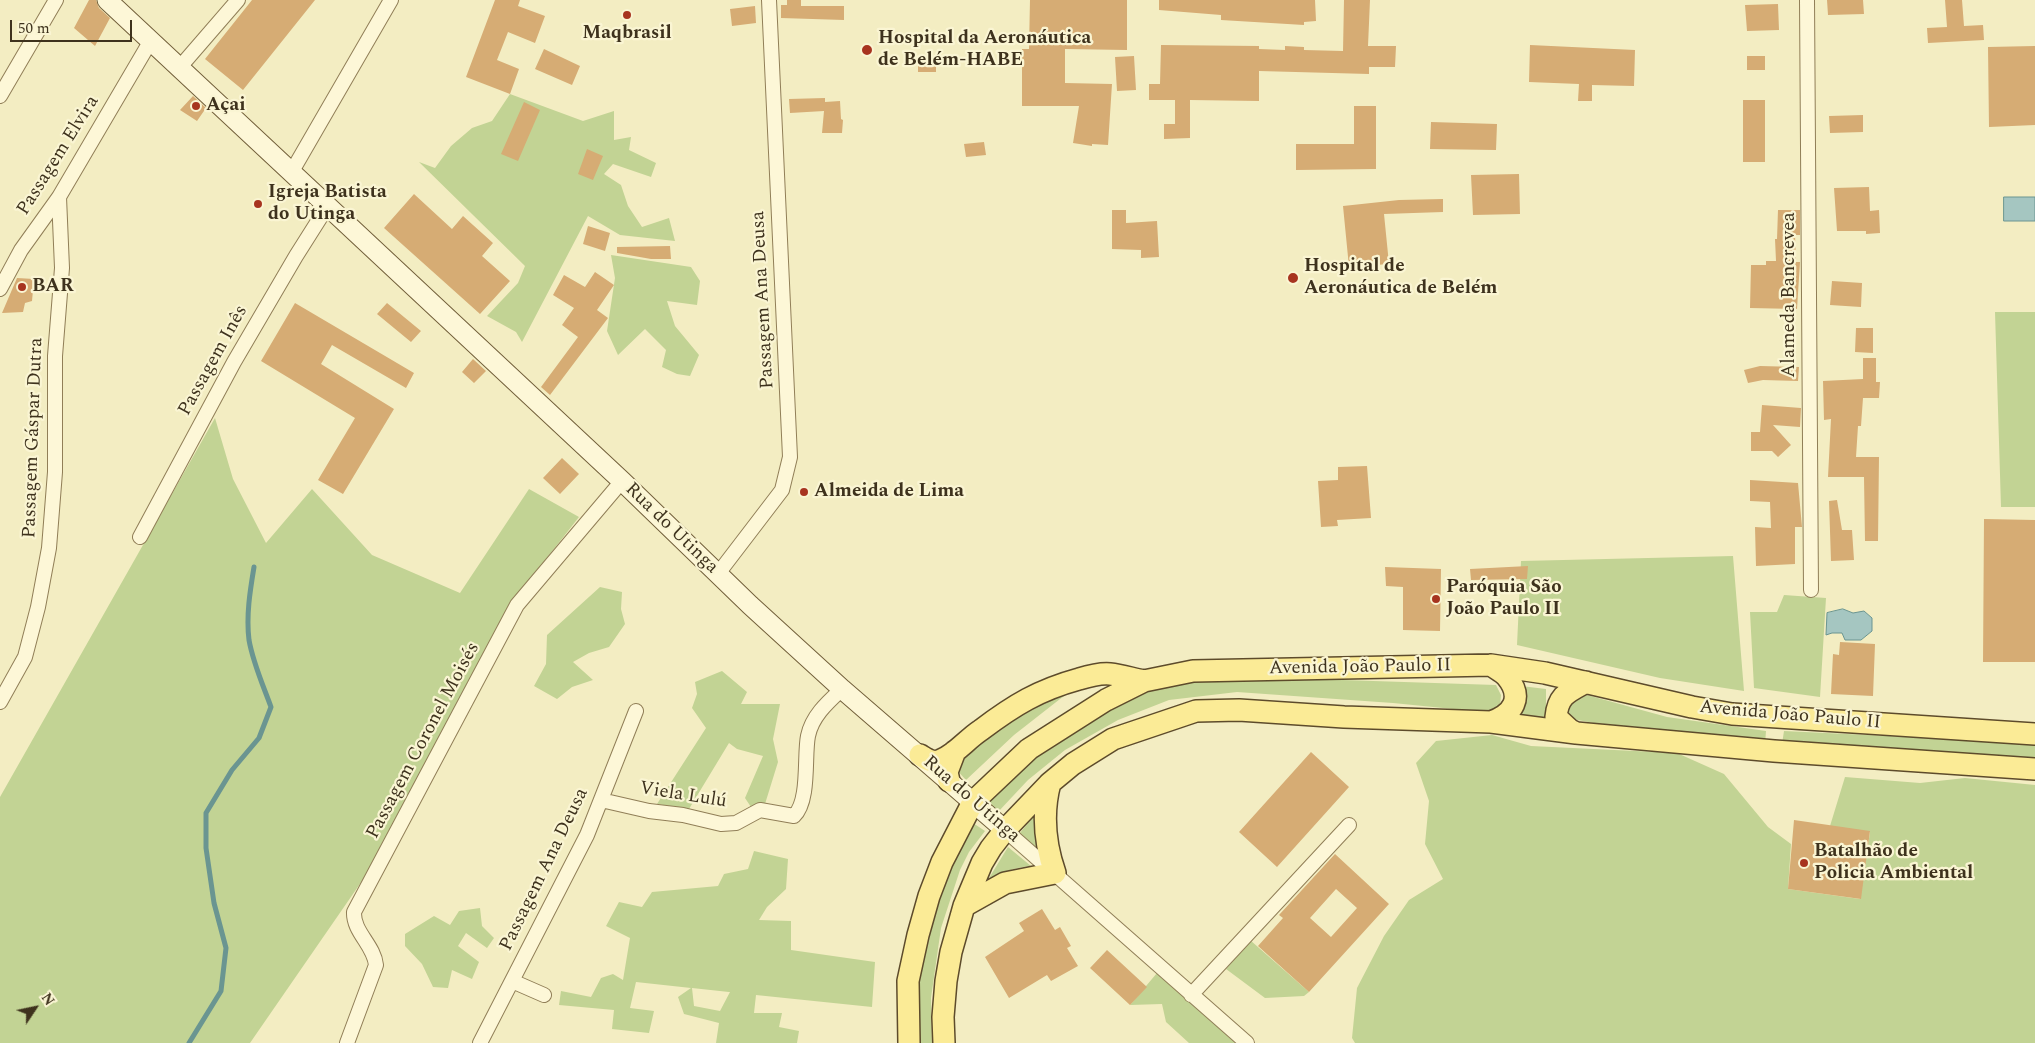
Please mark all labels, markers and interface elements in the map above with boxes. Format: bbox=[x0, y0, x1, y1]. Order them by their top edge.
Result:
marker: Maqbrasil bbox=[621, 9, 633, 21]
scale bar bbox=[12, 10, 135, 42]
text: 50 m bbox=[18, 17, 50, 40]
place label: Maqbrasil bbox=[582, 23, 672, 45]
place label: Hospital da Aeronáutica de Belém-HABE bbox=[878, 28, 1091, 72]
marker: Hospital da Aeronáutica de Belém-HABE bbox=[860, 43, 874, 57]
street label: Passagem Elvira bbox=[13, 92, 105, 220]
place label: Açai bbox=[206, 95, 246, 117]
marker: Açai bbox=[190, 100, 202, 112]
place label: Igreja Batista do Utinga bbox=[268, 182, 387, 226]
marker: Igreja Batista do Utinga bbox=[252, 198, 264, 210]
street label: Passagem Ana Deusa bbox=[748, 210, 780, 390]
street label: Alameda Bancrevea bbox=[1779, 212, 1801, 378]
place label: Hospital de Aeronáutica de Belém bbox=[1304, 256, 1497, 300]
marker: Hospital de Aeronáutica de Belém bbox=[1286, 271, 1300, 285]
place label: BAR bbox=[32, 276, 74, 298]
marker: BAR bbox=[16, 281, 28, 293]
street label: Passagem Inês bbox=[174, 302, 254, 420]
street label: Passagem Gáspar Dutra bbox=[19, 337, 49, 539]
street label: Rua do Utinga bbox=[619, 479, 723, 579]
place label: Almeida de Lima bbox=[814, 481, 964, 503]
marker: Almeida de Lima bbox=[798, 486, 810, 498]
place label: Paróquia São João Paulo II bbox=[1446, 577, 1562, 621]
marker: Paróquia São João Paulo II bbox=[1430, 593, 1442, 605]
street label: Passagem Coronel Moisés bbox=[362, 639, 486, 843]
street label: Avenida João Paulo II bbox=[1269, 655, 1451, 681]
street label: Avenida João Paulo II bbox=[1698, 697, 1882, 735]
street label: Rua do Utinga bbox=[918, 752, 1024, 848]
street label: Viela Lulú bbox=[638, 778, 728, 814]
street label: Passagem Ana Deusa bbox=[496, 785, 594, 955]
place label: Batalhão de Policia Ambiental bbox=[1814, 841, 1973, 885]
marker: Batalhão de Policia Ambiental bbox=[1798, 857, 1810, 869]
north arrow bbox=[10, 983, 60, 1033]
text: N bbox=[36, 989, 60, 1010]

